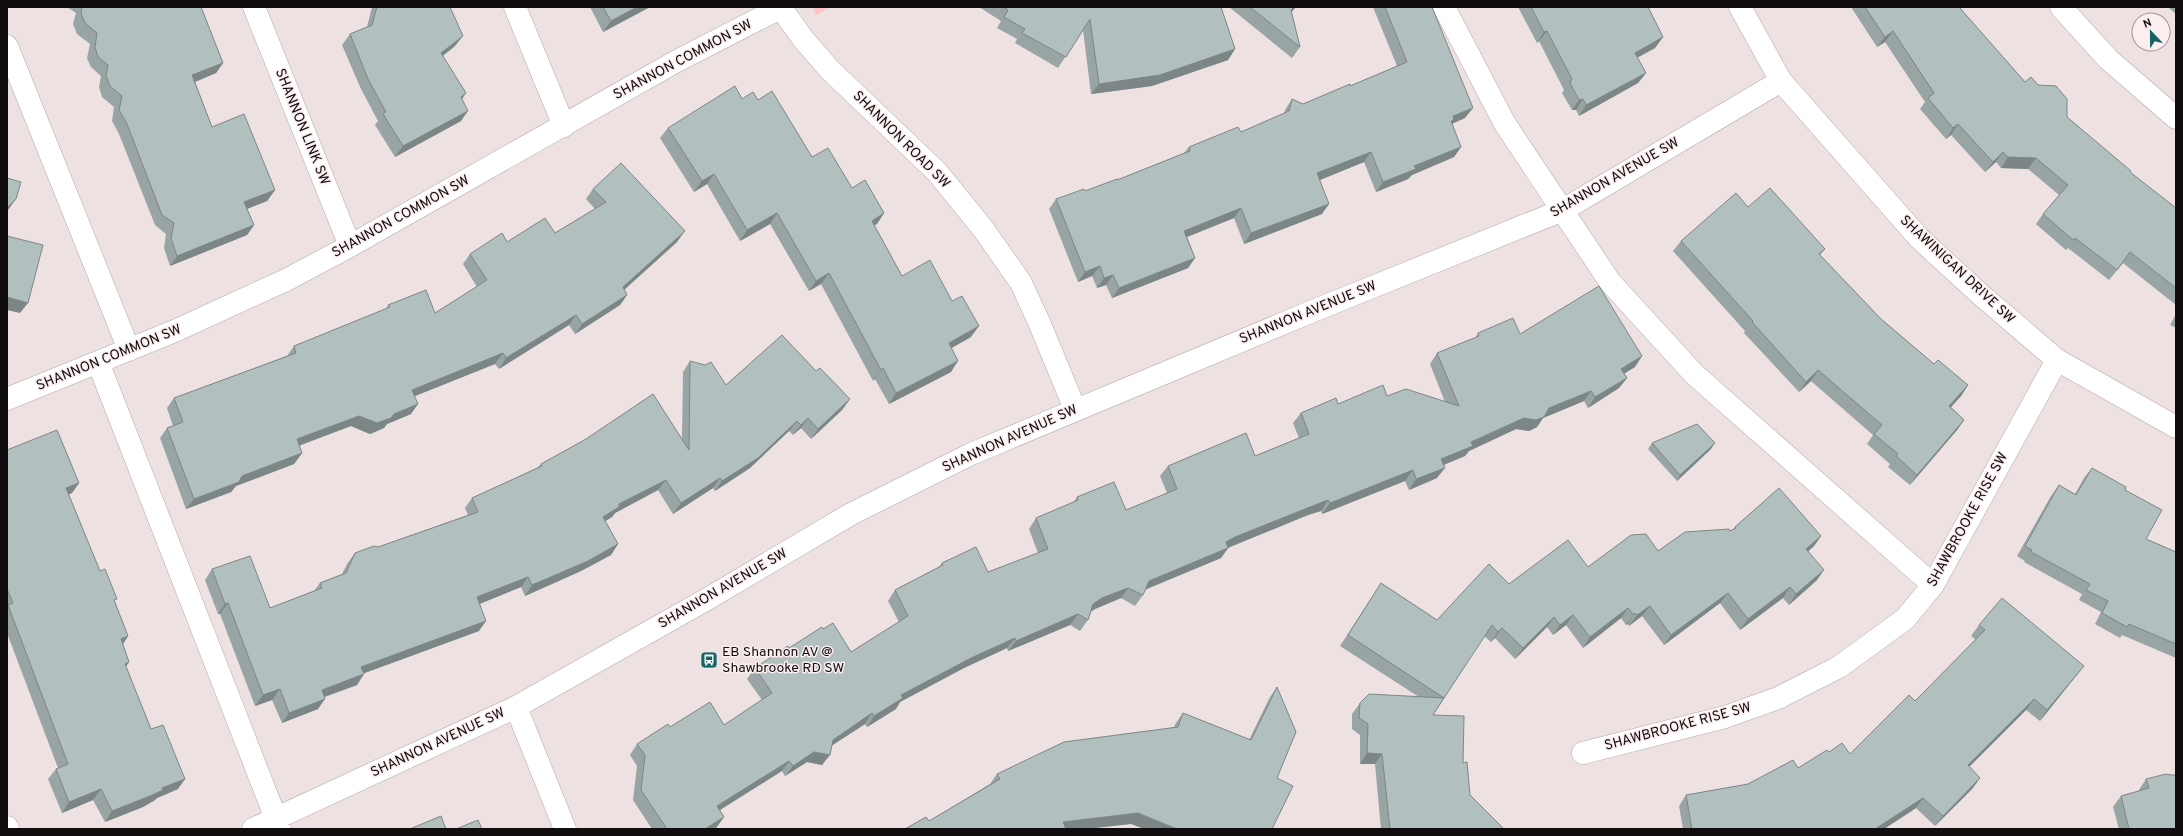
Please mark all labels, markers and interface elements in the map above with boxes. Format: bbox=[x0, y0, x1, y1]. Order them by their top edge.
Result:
north arrow bbox=[2131, 12, 2171, 52]
street label: SHANNON COMMON SW bbox=[611, 16, 756, 104]
text: N bbox=[2141, 16, 2154, 32]
street label: SHANNON LINK SW bbox=[271, 66, 333, 188]
street label: SHANNON ROAD SW bbox=[849, 88, 954, 193]
street label: SHANNON AVENUE SW bbox=[1547, 134, 1683, 222]
street label: SHANNON COMMON SW bbox=[329, 172, 473, 262]
street label: SHAWINIGAN DRIVE SW bbox=[1896, 212, 2018, 328]
street label: SHANNON AVENUE SW bbox=[1237, 278, 1379, 348]
street label: SHANNON COMMON SW bbox=[34, 321, 184, 395]
street label: SHANNON AVENUE SW bbox=[940, 401, 1080, 476]
street label: SHAWBROOKE RISE SW bbox=[1924, 450, 2012, 590]
street label: SHANNON AVENUE SW bbox=[655, 545, 791, 633]
place label: EB Shannon AV @ Shawbrooke RD SW bbox=[722, 644, 844, 677]
bus stop icon: EB Shannon AV @ Shawbrooke RD SW bbox=[699, 650, 719, 670]
street label: SHAWBROOKE RISE SW bbox=[1603, 699, 1754, 755]
street label: SHANNON AVENUE SW bbox=[368, 704, 508, 782]

